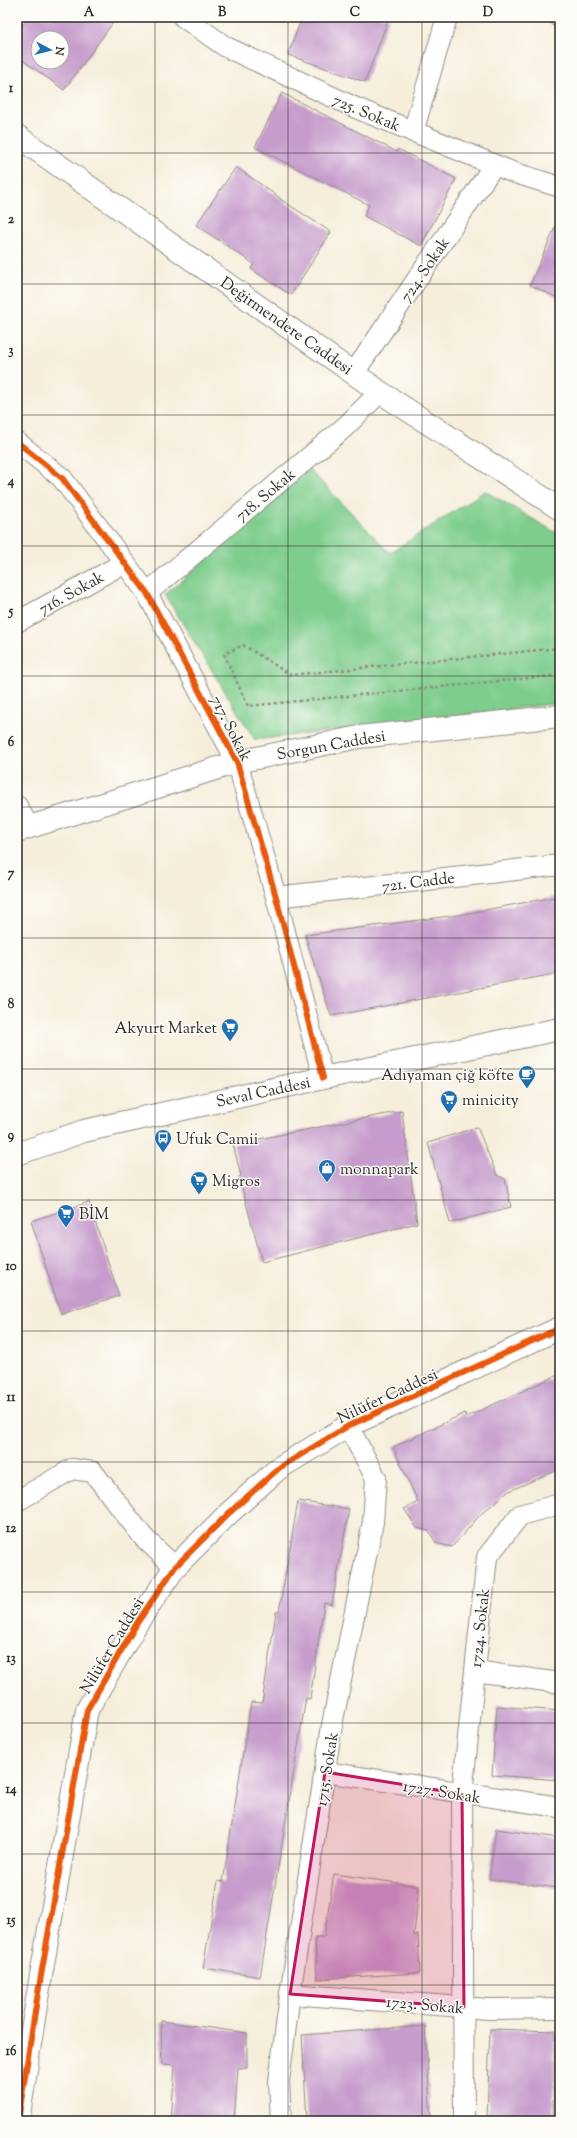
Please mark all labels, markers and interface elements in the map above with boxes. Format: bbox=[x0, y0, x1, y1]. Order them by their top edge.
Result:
text: A bbox=[84, 4, 95, 22]
text: B bbox=[218, 4, 227, 22]
text: C bbox=[350, 4, 360, 22]
text: D bbox=[483, 4, 493, 22]
north arrow bbox=[30, 30, 70, 70]
text: N bbox=[50, 45, 68, 57]
text: 1 bbox=[9, 80, 14, 98]
street label: 725. Sokak bbox=[329, 90, 404, 139]
text: 2 bbox=[8, 211, 15, 229]
street label: 724. Sokak bbox=[396, 233, 456, 307]
street label: Değirmendere Caddesi bbox=[215, 273, 357, 382]
text: 3 bbox=[8, 342, 14, 360]
street label: 718. Sokak bbox=[232, 464, 302, 528]
text: 4 bbox=[7, 473, 15, 491]
street label: 716. Sokak bbox=[35, 567, 109, 622]
text: 5 bbox=[8, 603, 14, 621]
street label: 717. Sokak bbox=[203, 692, 256, 766]
street label: Sorgun Caddesi bbox=[275, 726, 388, 767]
text: 6 bbox=[8, 734, 15, 752]
text: 7 bbox=[8, 865, 15, 883]
street label: 721. Cadde bbox=[381, 868, 456, 899]
text: 8 bbox=[8, 996, 15, 1014]
supermarket icon: Akyurt Market bbox=[220, 1017, 240, 1042]
place label: Akyurt Market bbox=[114, 1018, 218, 1041]
cafe icon: Adıyaman çiğ köfte bbox=[517, 1064, 537, 1089]
place label: Adıyaman çiğ köfte bbox=[381, 1065, 514, 1088]
street label: Seval Caddesi bbox=[214, 1072, 313, 1115]
supermarket icon: minicity bbox=[439, 1089, 459, 1114]
place label: minicity bbox=[462, 1090, 519, 1113]
text: 9 bbox=[8, 1127, 15, 1145]
bus stop icon: Ufuk Camii bbox=[153, 1128, 173, 1153]
place label: Ufuk Camii bbox=[176, 1129, 259, 1152]
shop icon: monnapark bbox=[317, 1158, 337, 1183]
place label: monnapark bbox=[340, 1159, 419, 1182]
supermarket icon: Migros bbox=[189, 1170, 209, 1195]
place label: Migros bbox=[212, 1171, 260, 1194]
supermarket icon: BİM bbox=[56, 1203, 76, 1228]
place label: BİM bbox=[79, 1204, 109, 1227]
text: 10 bbox=[5, 1258, 17, 1276]
street label: Nilüfer Caddesi bbox=[334, 1364, 443, 1431]
text: 11 bbox=[7, 1389, 16, 1407]
text: 12 bbox=[6, 1520, 17, 1538]
street label: 1724. Sokak bbox=[466, 1587, 497, 1669]
street label: Nilüfer Caddesi bbox=[75, 1593, 151, 1699]
text: 13 bbox=[6, 1650, 16, 1668]
street label: 1715. Sokak bbox=[311, 1730, 346, 1808]
street label: 1727. Sokak bbox=[401, 1776, 482, 1811]
text: 14 bbox=[6, 1781, 17, 1799]
text: 15 bbox=[7, 1912, 16, 1930]
street label: 1723. Sokak bbox=[385, 1992, 465, 2021]
text: 16 bbox=[6, 2043, 17, 2061]

